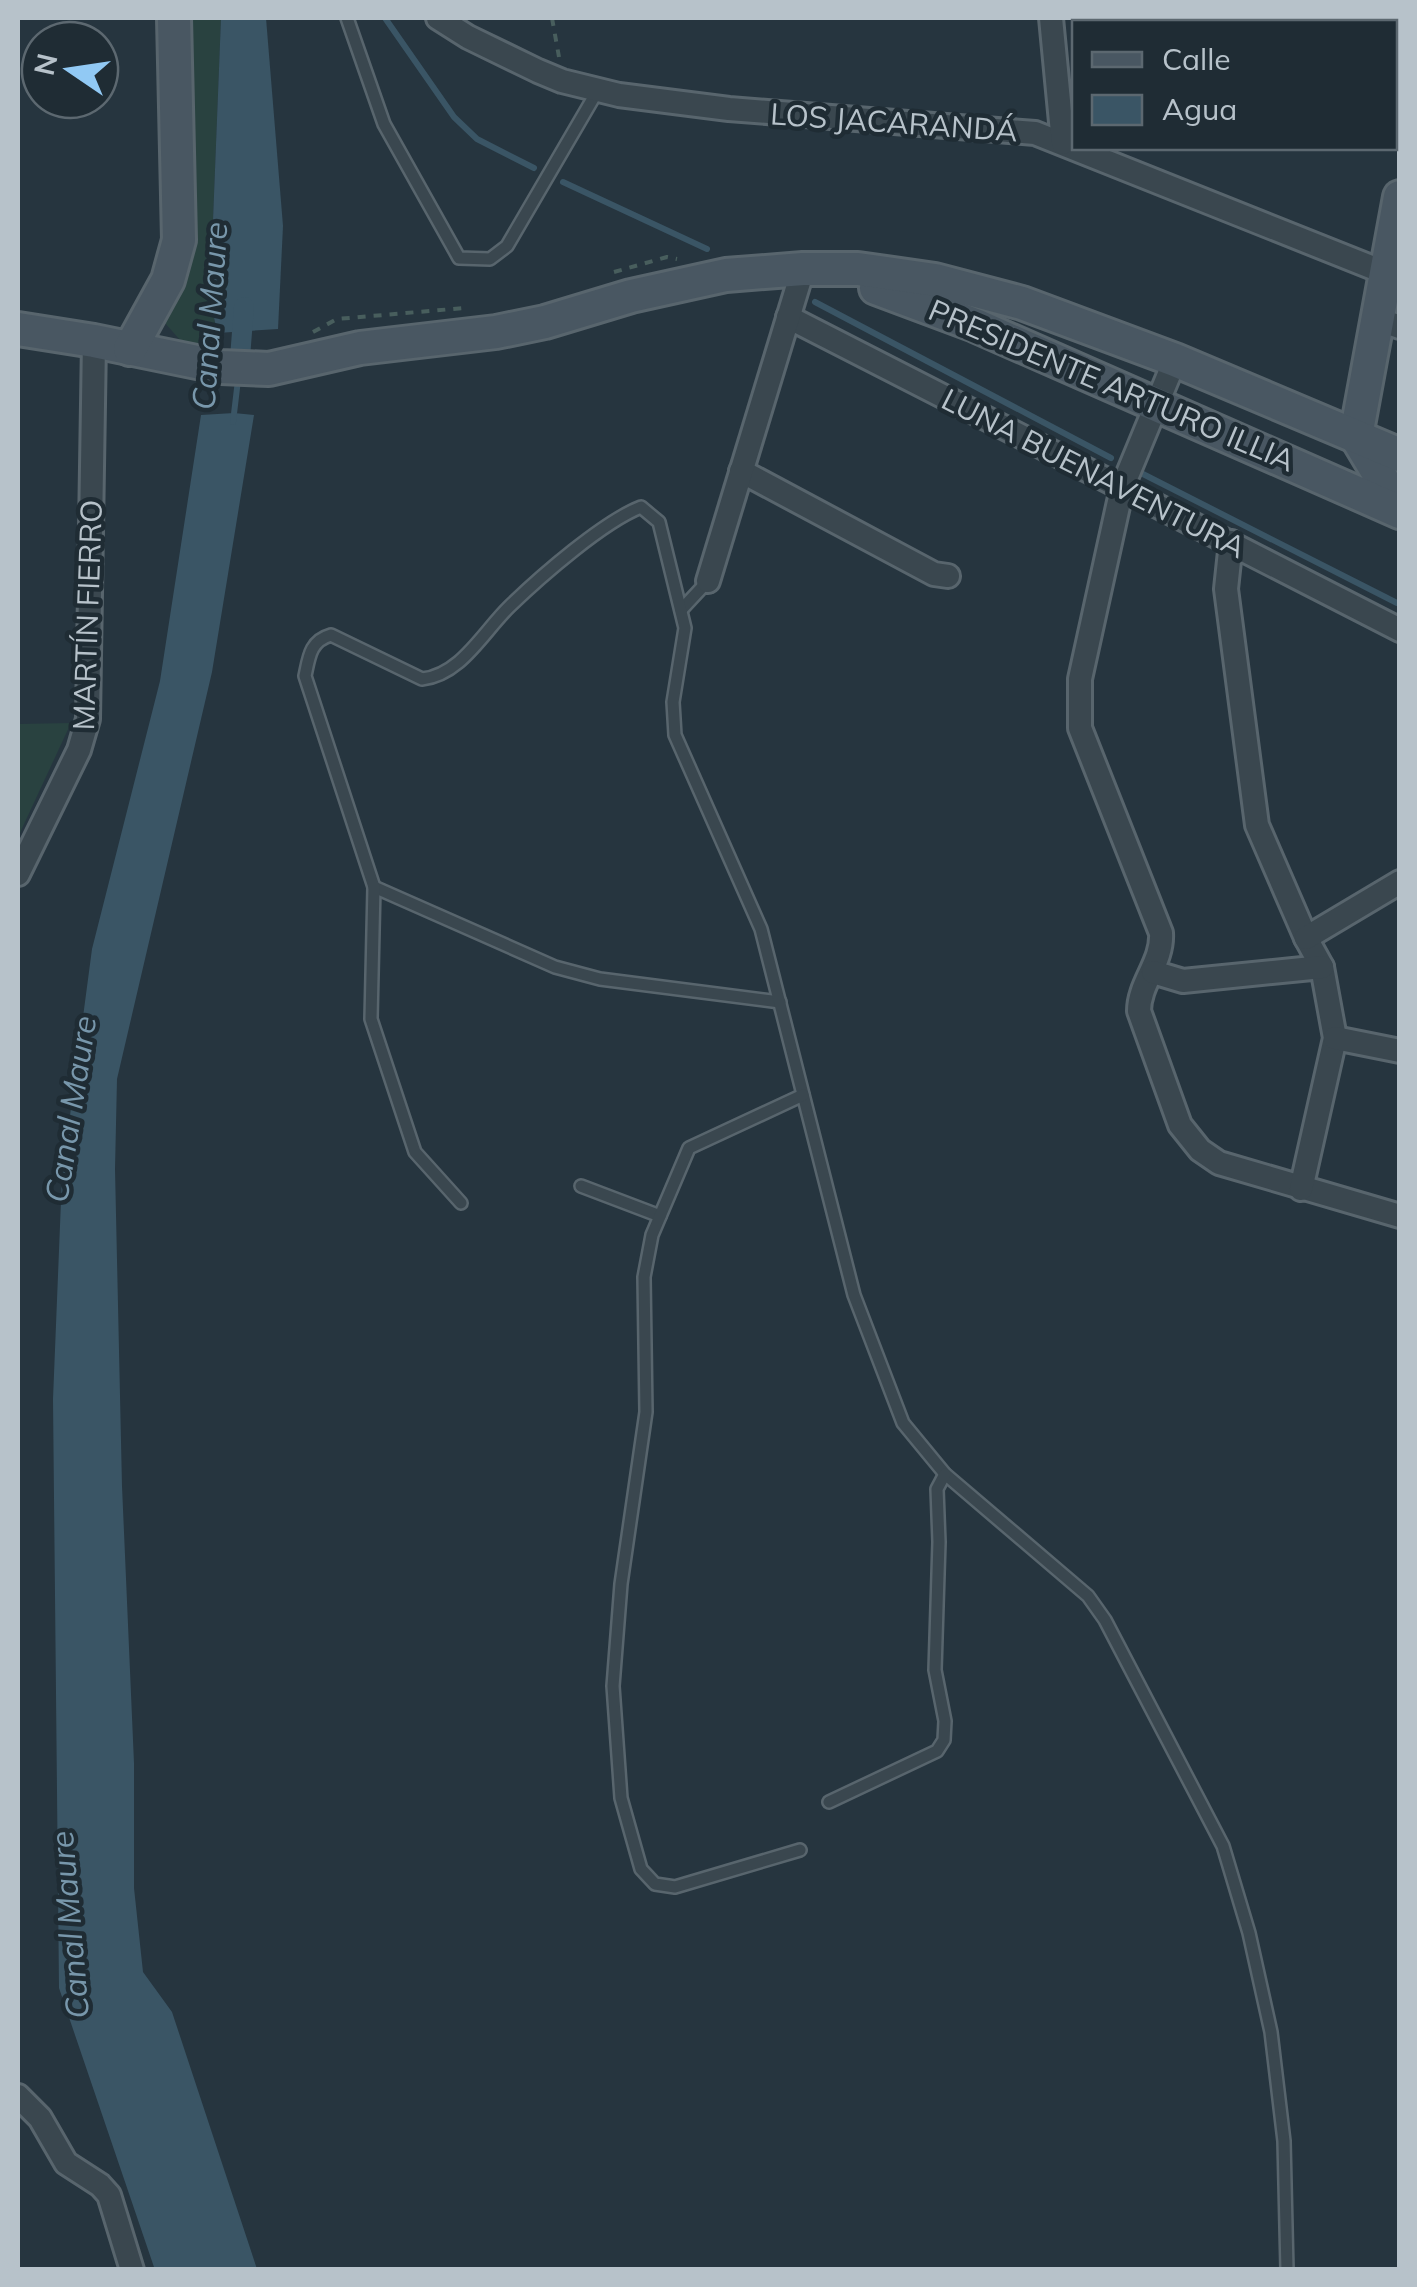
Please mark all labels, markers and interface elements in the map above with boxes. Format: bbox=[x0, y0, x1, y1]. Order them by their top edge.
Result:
north arrow bbox=[20, 20, 120, 120]
legend bbox=[1072, 20, 1397, 150]
text: Calle bbox=[1162, 40, 1231, 78]
text: N bbox=[26, 50, 65, 78]
text: Agua bbox=[1162, 90, 1237, 128]
street label: LOS JACARANDÁ bbox=[769, 94, 1019, 150]
water label: Canal Maure bbox=[182, 221, 236, 411]
street label: PRESIDENTE ARTURO ILLIA bbox=[923, 290, 1301, 480]
street label: LUNA BUENAVENTURA bbox=[936, 380, 1252, 566]
street label: MARTÍN FIERRO bbox=[64, 499, 110, 731]
water label: Canal Maure bbox=[36, 1013, 104, 1205]
water label: Canal Maure bbox=[41, 1829, 97, 2021]

